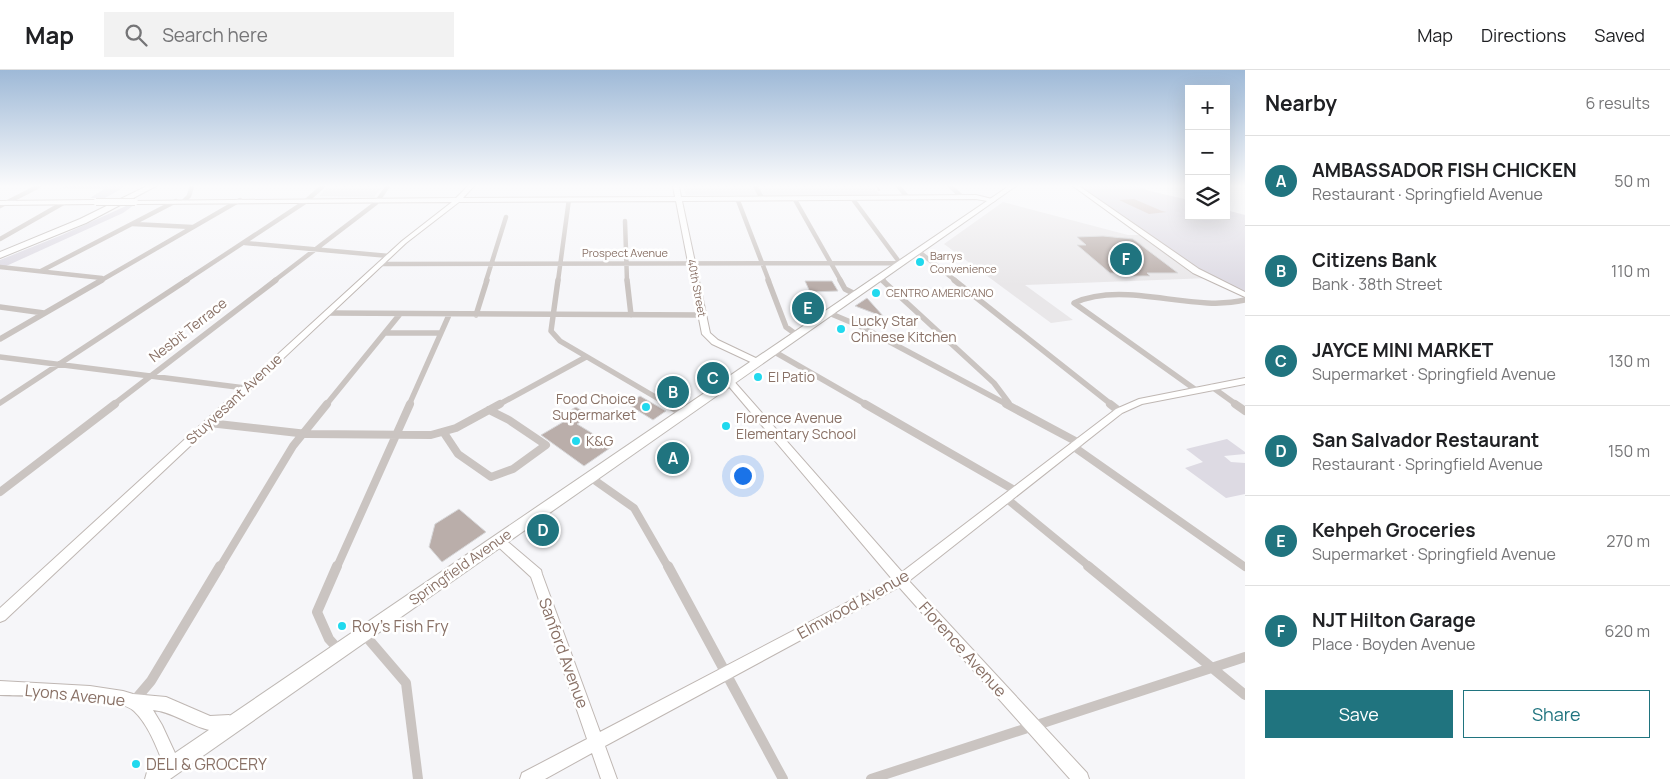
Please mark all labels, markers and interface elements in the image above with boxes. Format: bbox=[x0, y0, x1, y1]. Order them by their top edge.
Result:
search box bbox=[104, 12, 454, 57]
text: Map bbox=[25, 18, 74, 51]
icon: search bbox=[122, 21, 150, 49]
text: Search here bbox=[162, 22, 268, 48]
text: Map bbox=[1417, 23, 1453, 47]
text: Directions bbox=[1481, 23, 1566, 47]
text: Saved bbox=[1594, 23, 1645, 47]
map controls bbox=[1185, 85, 1230, 220]
button: + bbox=[1185, 85, 1230, 130]
text: Nearby bbox=[1265, 89, 1337, 117]
text: 6 results bbox=[1585, 92, 1650, 114]
button: − bbox=[1185, 130, 1230, 175]
text: AMBASSADOR FISH CHICKEN bbox=[1312, 157, 1577, 183]
text: A bbox=[1276, 170, 1286, 192]
text: 50 m bbox=[1614, 170, 1650, 192]
button: layers bbox=[1185, 175, 1230, 220]
text: Restaurant · Springfield Avenue bbox=[1312, 183, 1543, 205]
pin: F bbox=[1110, 240, 1142, 278]
street label: Prospect Avenue bbox=[582, 245, 669, 260]
text: Citizens Bank bbox=[1312, 247, 1436, 273]
place label: Barrys Convenience bbox=[930, 248, 997, 276]
marker: Barrys Convenience bbox=[914, 256, 926, 268]
street label: 40th Street bbox=[685, 258, 710, 318]
text: B bbox=[1276, 260, 1286, 282]
text: 110 m bbox=[1611, 260, 1650, 282]
text: Bank · 38th Street bbox=[1312, 273, 1442, 295]
place label: CENTRO AMERICANO bbox=[886, 285, 993, 300]
marker: CENTRO AMERICANO bbox=[870, 287, 882, 299]
pin: E bbox=[792, 289, 824, 327]
street label: Nesbit Terrace bbox=[145, 293, 231, 366]
place label: Lucky Star Chinese Kitchen bbox=[851, 311, 957, 346]
marker: Lucky Star Chinese Kitchen bbox=[835, 323, 847, 335]
text: JAYCE MINI MARKET bbox=[1312, 337, 1493, 363]
street label: Stuyvesant Avenue bbox=[182, 349, 286, 448]
text: C bbox=[1275, 350, 1287, 372]
text: 130 m bbox=[1608, 350, 1650, 372]
pin: C bbox=[697, 359, 729, 397]
text: Supermarket · Springfield Avenue bbox=[1312, 363, 1556, 385]
place label: El Patio bbox=[768, 367, 815, 386]
marker: El Patio bbox=[752, 371, 764, 383]
pin: B bbox=[657, 373, 689, 411]
place label: Food Choice Supermarket bbox=[552, 389, 636, 424]
marker: Food Choice Supermarket bbox=[640, 401, 652, 413]
place label: Florence Avenue Elementary School bbox=[736, 408, 856, 443]
marker: Florence Avenue Elementary School bbox=[720, 420, 732, 432]
text: San Salvador Restaurant bbox=[1312, 427, 1539, 453]
place label: K&G bbox=[586, 431, 613, 450]
marker: K&G bbox=[570, 435, 582, 447]
pin: A bbox=[657, 439, 689, 477]
text: D bbox=[1275, 440, 1287, 462]
text: 150 m bbox=[1608, 440, 1650, 462]
text: Restaurant · Springfield Avenue bbox=[1312, 453, 1543, 475]
your location bbox=[730, 463, 756, 489]
pin: D bbox=[527, 511, 559, 549]
text: Kehpeh Groceries bbox=[1312, 517, 1475, 543]
street label: Springfield Avenue bbox=[405, 524, 515, 609]
text: E bbox=[1276, 530, 1286, 552]
text: 270 m bbox=[1606, 530, 1650, 552]
text: Supermarket · Springfield Avenue bbox=[1312, 543, 1556, 565]
street label: Elmwood Avenue bbox=[793, 564, 913, 644]
street label: Sanford Avenue bbox=[534, 595, 594, 711]
street label: Florence Avenue bbox=[914, 597, 1012, 701]
text: NJT Hilton Garage bbox=[1312, 607, 1476, 633]
place label: Roy's Fish Fry bbox=[352, 615, 449, 637]
marker: Roy's Fish Fry bbox=[336, 620, 348, 632]
text: F bbox=[1277, 620, 1285, 642]
text: 620 m bbox=[1604, 620, 1650, 642]
text: Place · Boyden Avenue bbox=[1312, 633, 1475, 655]
street label: Lyons Avenue bbox=[24, 679, 126, 711]
button: Save bbox=[1265, 690, 1453, 738]
button: Share bbox=[1463, 690, 1650, 738]
place label: DELI & GROCERY bbox=[146, 753, 267, 775]
marker: DELI & GROCERY bbox=[130, 758, 142, 770]

